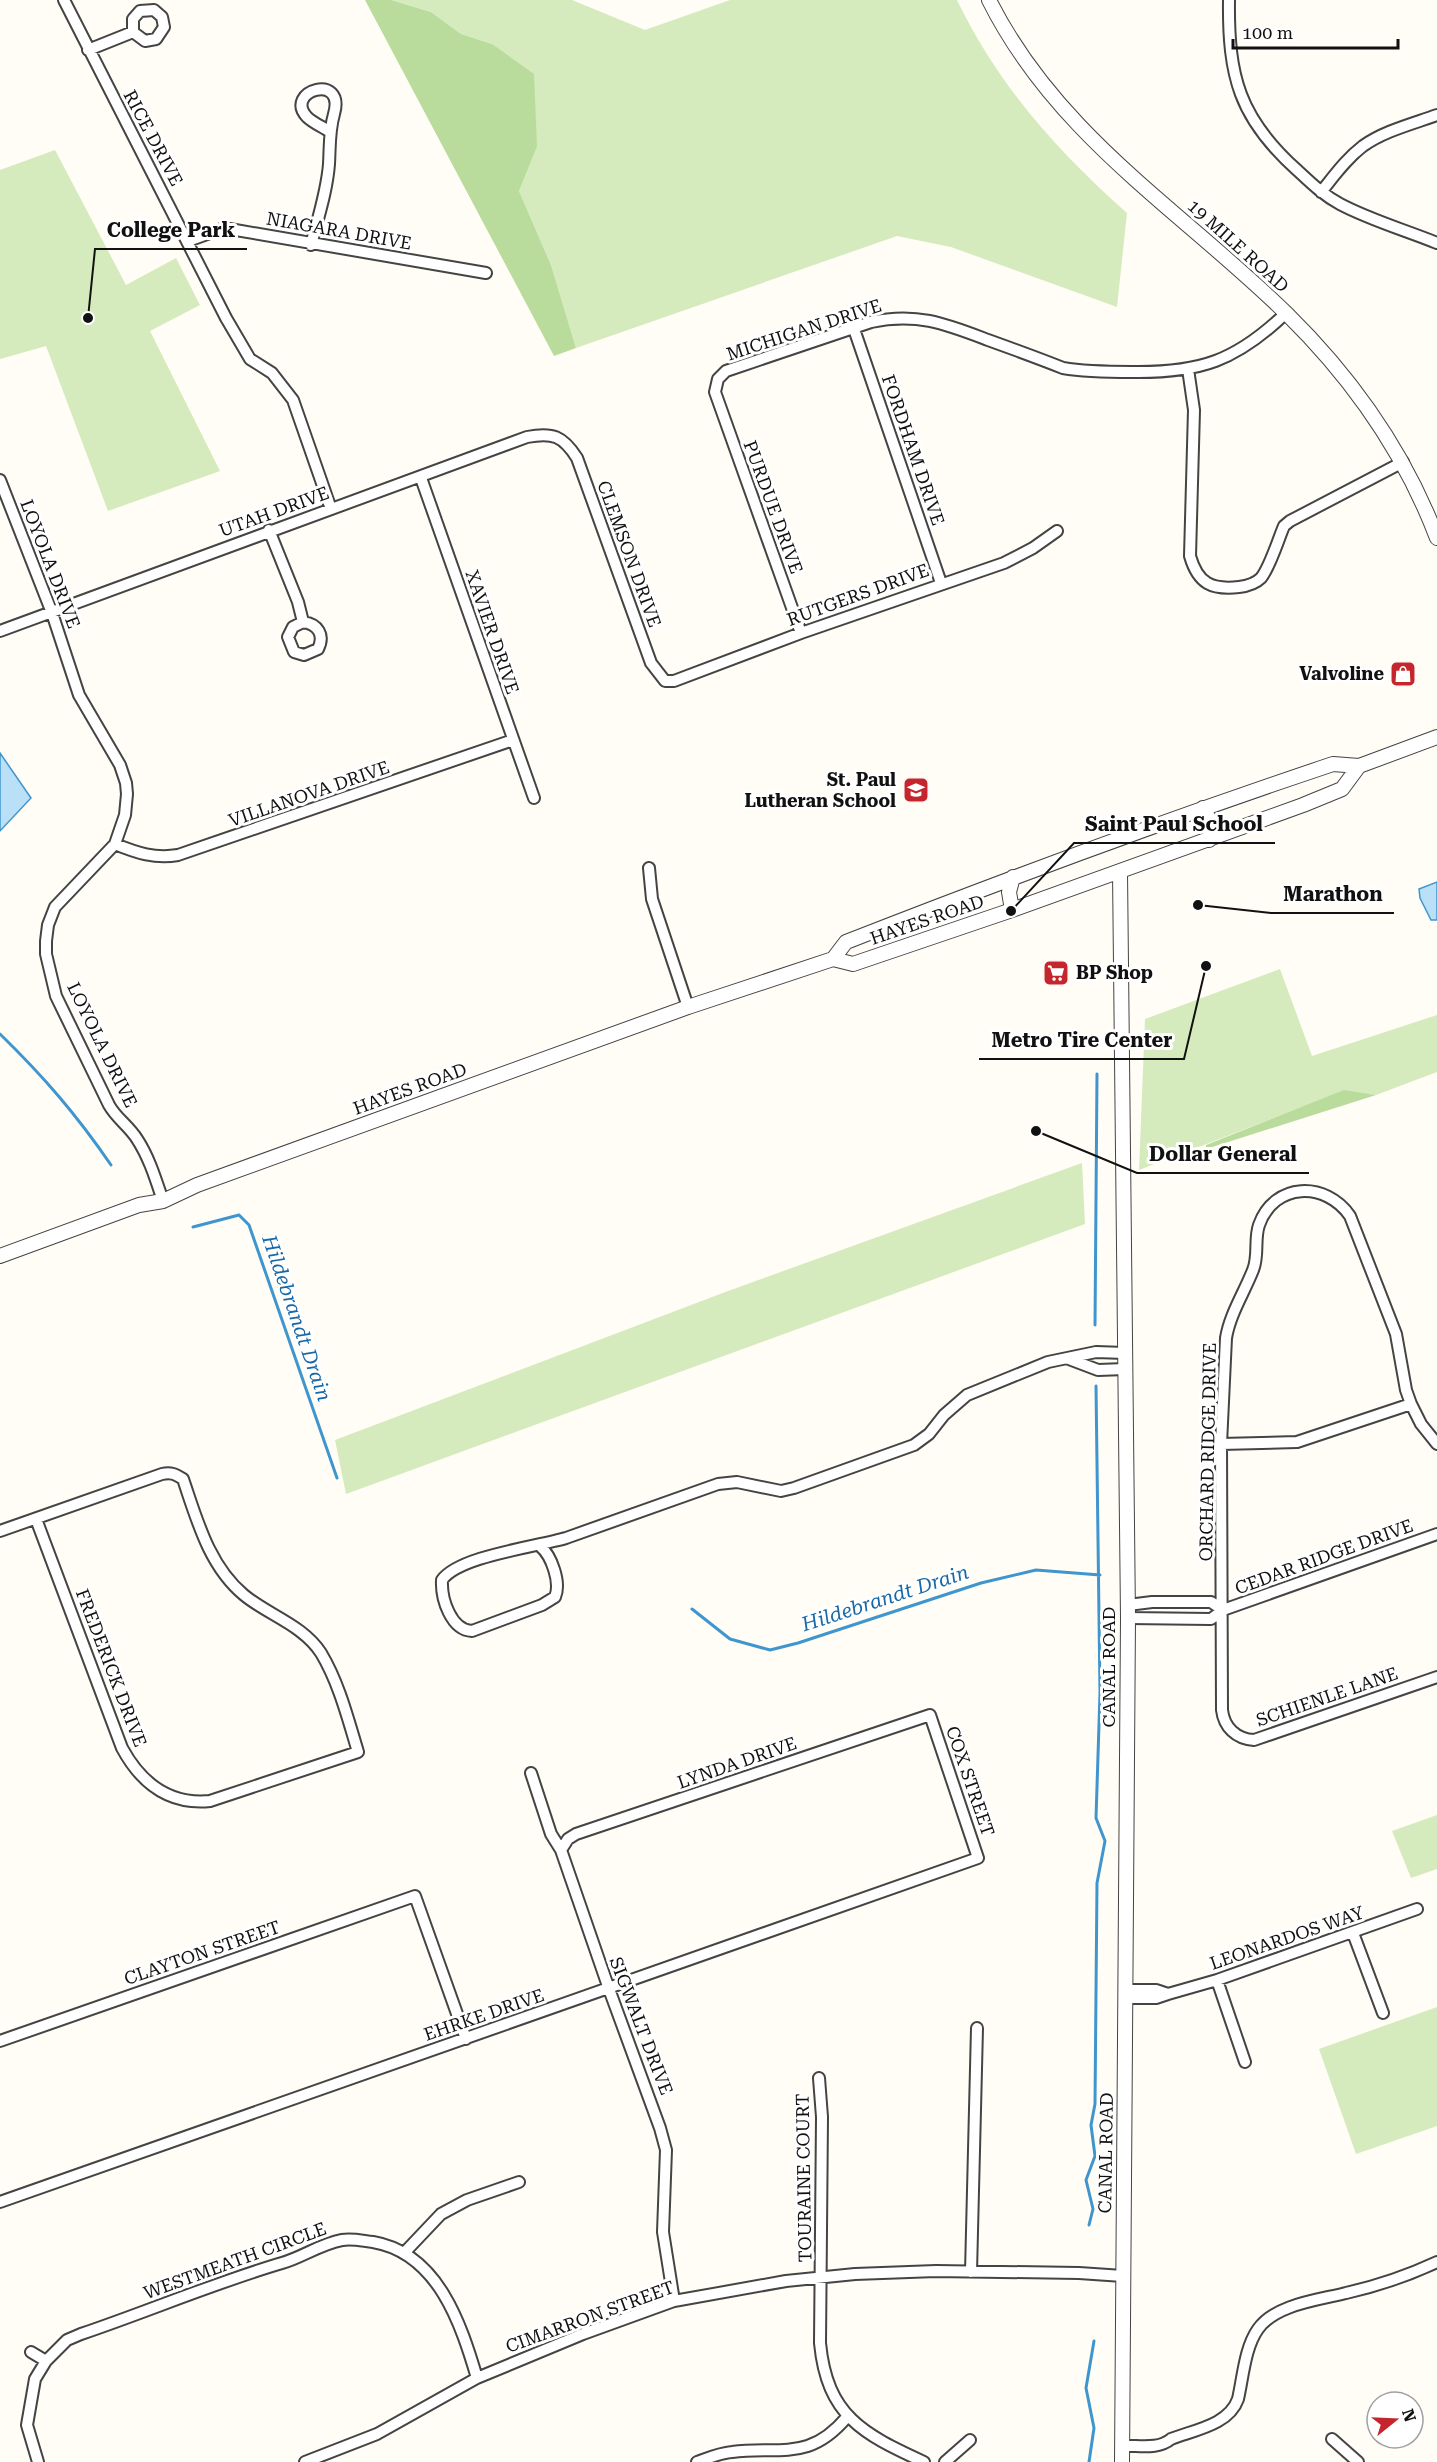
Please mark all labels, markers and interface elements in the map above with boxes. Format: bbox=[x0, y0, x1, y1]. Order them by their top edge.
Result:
scale bar bbox=[1233, 12, 1398, 50]
text: 100 m bbox=[1242, 22, 1293, 43]
street label: RICE DRIVE bbox=[119, 86, 187, 189]
street label: 19 MILE ROAD bbox=[1183, 195, 1293, 297]
street label: NIAGARA DRIVE bbox=[265, 207, 413, 254]
callout: College Park bbox=[95, 211, 247, 249]
text: College Park bbox=[107, 218, 236, 242]
street label: MICHIGAN DRIVE bbox=[724, 295, 884, 364]
street label: FORDHAM DRIVE bbox=[878, 372, 949, 528]
street label: PURDUE DRIVE bbox=[740, 437, 807, 576]
street label: CLEMSON DRIVE bbox=[593, 478, 666, 630]
street label: UTAH DRIVE bbox=[216, 482, 332, 541]
street label: LOYOLA DRIVE bbox=[16, 496, 85, 631]
street label: RUTGERS DRIVE bbox=[784, 559, 932, 630]
street label: XAVIER DRIVE bbox=[461, 567, 524, 697]
shop icon: Valvoline bbox=[1388, 659, 1418, 689]
place label: Valvoline bbox=[1299, 663, 1384, 684]
street label: VILLANOVA DRIVE bbox=[226, 756, 392, 831]
place label: St. Paul Lutheran School bbox=[744, 769, 896, 811]
school or university icon: St. Paul Lutheran School bbox=[901, 775, 931, 805]
callout: Saint Paul School bbox=[1074, 805, 1275, 843]
text: Saint Paul School bbox=[1085, 812, 1263, 836]
callout: Marathon bbox=[1271, 875, 1394, 913]
text: Marathon bbox=[1283, 882, 1383, 906]
street label: HAYES ROAD bbox=[867, 890, 987, 949]
supermarket icon: BP Shop bbox=[1041, 958, 1071, 988]
place label: BP Shop bbox=[1076, 962, 1153, 983]
street label: LOYOLA DRIVE bbox=[63, 979, 142, 1111]
callout: Metro Tire Center bbox=[979, 1021, 1184, 1059]
text: Metro Tire Center bbox=[992, 1028, 1172, 1052]
street label: HAYES ROAD bbox=[350, 1058, 469, 1119]
callout: Dollar General bbox=[1137, 1135, 1309, 1173]
text: Dollar General bbox=[1149, 1142, 1297, 1166]
water label: Hildebrandt Drain bbox=[257, 1231, 337, 1404]
street label: ORCHARD RIDGE DRIVE bbox=[1195, 1342, 1220, 1561]
street label: CEDAR RIDGE DRIVE bbox=[1232, 1514, 1416, 1599]
water label: Hildebrandt Drain bbox=[797, 1560, 972, 1637]
street label: FREDERICK DRIVE bbox=[72, 1586, 151, 1750]
street label: CANAL ROAD bbox=[1098, 1607, 1119, 1727]
street label: SCHIENLE LANE bbox=[1253, 1662, 1401, 1731]
street label: COX STREET bbox=[942, 1723, 999, 1839]
street label: LYNDA DRIVE bbox=[674, 1732, 799, 1793]
street label: LEONARDOS WAY bbox=[1207, 1901, 1367, 1974]
street label: CLAYTON STREET bbox=[121, 1916, 283, 1989]
street label: SIGWALT DRIVE bbox=[605, 1954, 677, 2098]
street label: EHRKE DRIVE bbox=[421, 1984, 547, 2045]
street label: CANAL ROAD bbox=[1094, 2092, 1117, 2214]
street label: TOURAINE COURT bbox=[792, 2093, 815, 2263]
street label: WESTMEATH CIRCLE bbox=[141, 2218, 329, 2303]
street label: CIMARRON STREET bbox=[503, 2276, 677, 2357]
north arrow bbox=[1365, 2390, 1425, 2450]
text: N bbox=[1398, 2407, 1420, 2424]

